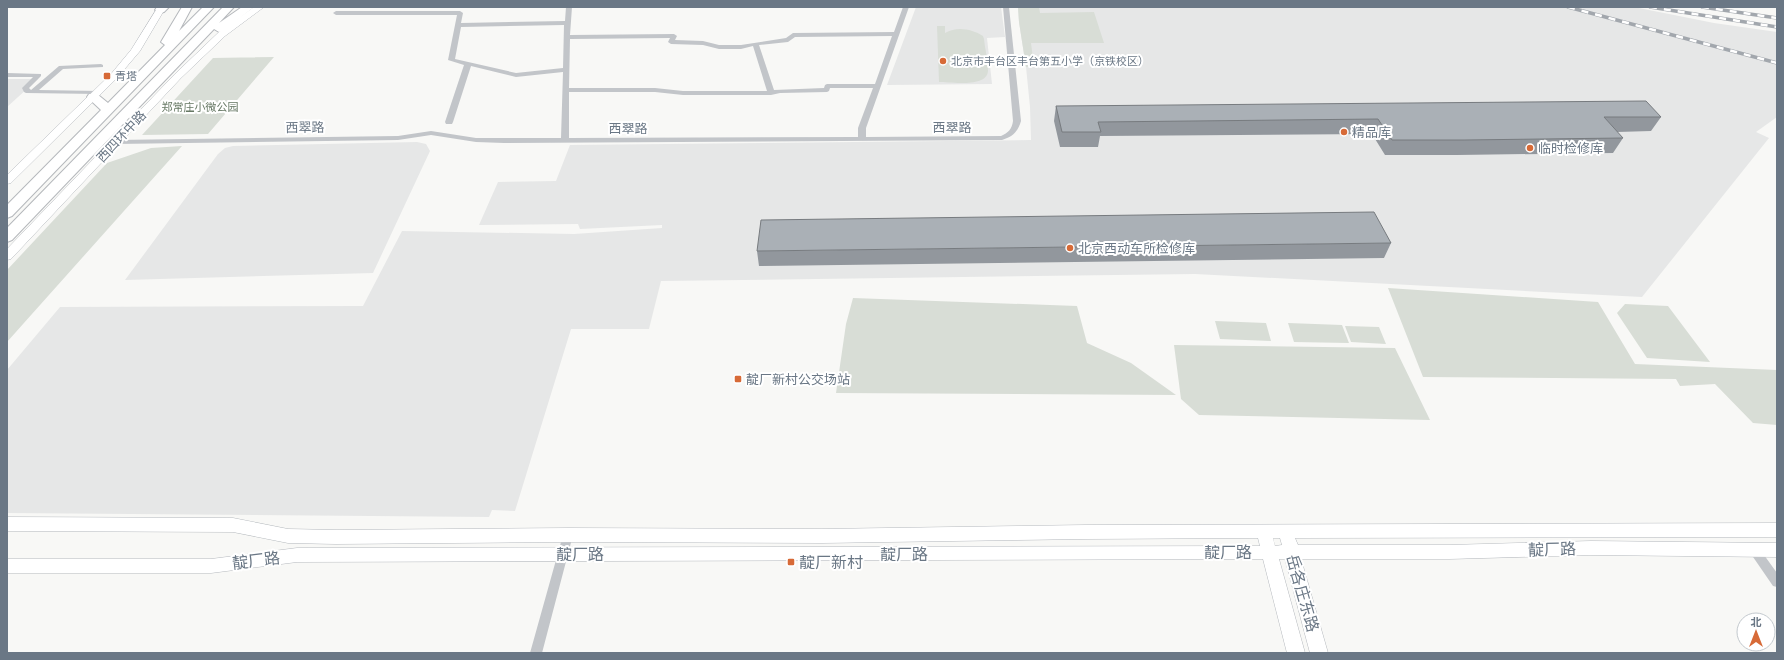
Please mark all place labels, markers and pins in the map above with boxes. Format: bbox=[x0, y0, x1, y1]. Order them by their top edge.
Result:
place label: 北京市丰台区丰台第五小学（京铁校区） bbox=[951, 54, 1149, 68]
marker: 北京市丰台区丰台第五小学（京铁校区） bbox=[938, 56, 948, 66]
place label: 青塔 bbox=[115, 69, 137, 83]
marker: 青塔 bbox=[102, 71, 112, 81]
place label: 精品库 bbox=[1352, 124, 1391, 140]
marker: 精品库 bbox=[1339, 127, 1349, 137]
place label: 临时检修库 bbox=[1538, 140, 1603, 156]
marker: 临时检修库 bbox=[1525, 143, 1535, 153]
place label: 北京西动车所检修库 bbox=[1078, 240, 1195, 256]
marker: 北京西动车所检修库 bbox=[1065, 243, 1075, 253]
place label: 靛厂新村公交场站 bbox=[746, 371, 850, 387]
marker: 靛厂新村公交场站 bbox=[733, 374, 743, 384]
place label: 靛厂新村 bbox=[799, 552, 863, 572]
marker: 靛厂新村 bbox=[786, 557, 796, 567]

